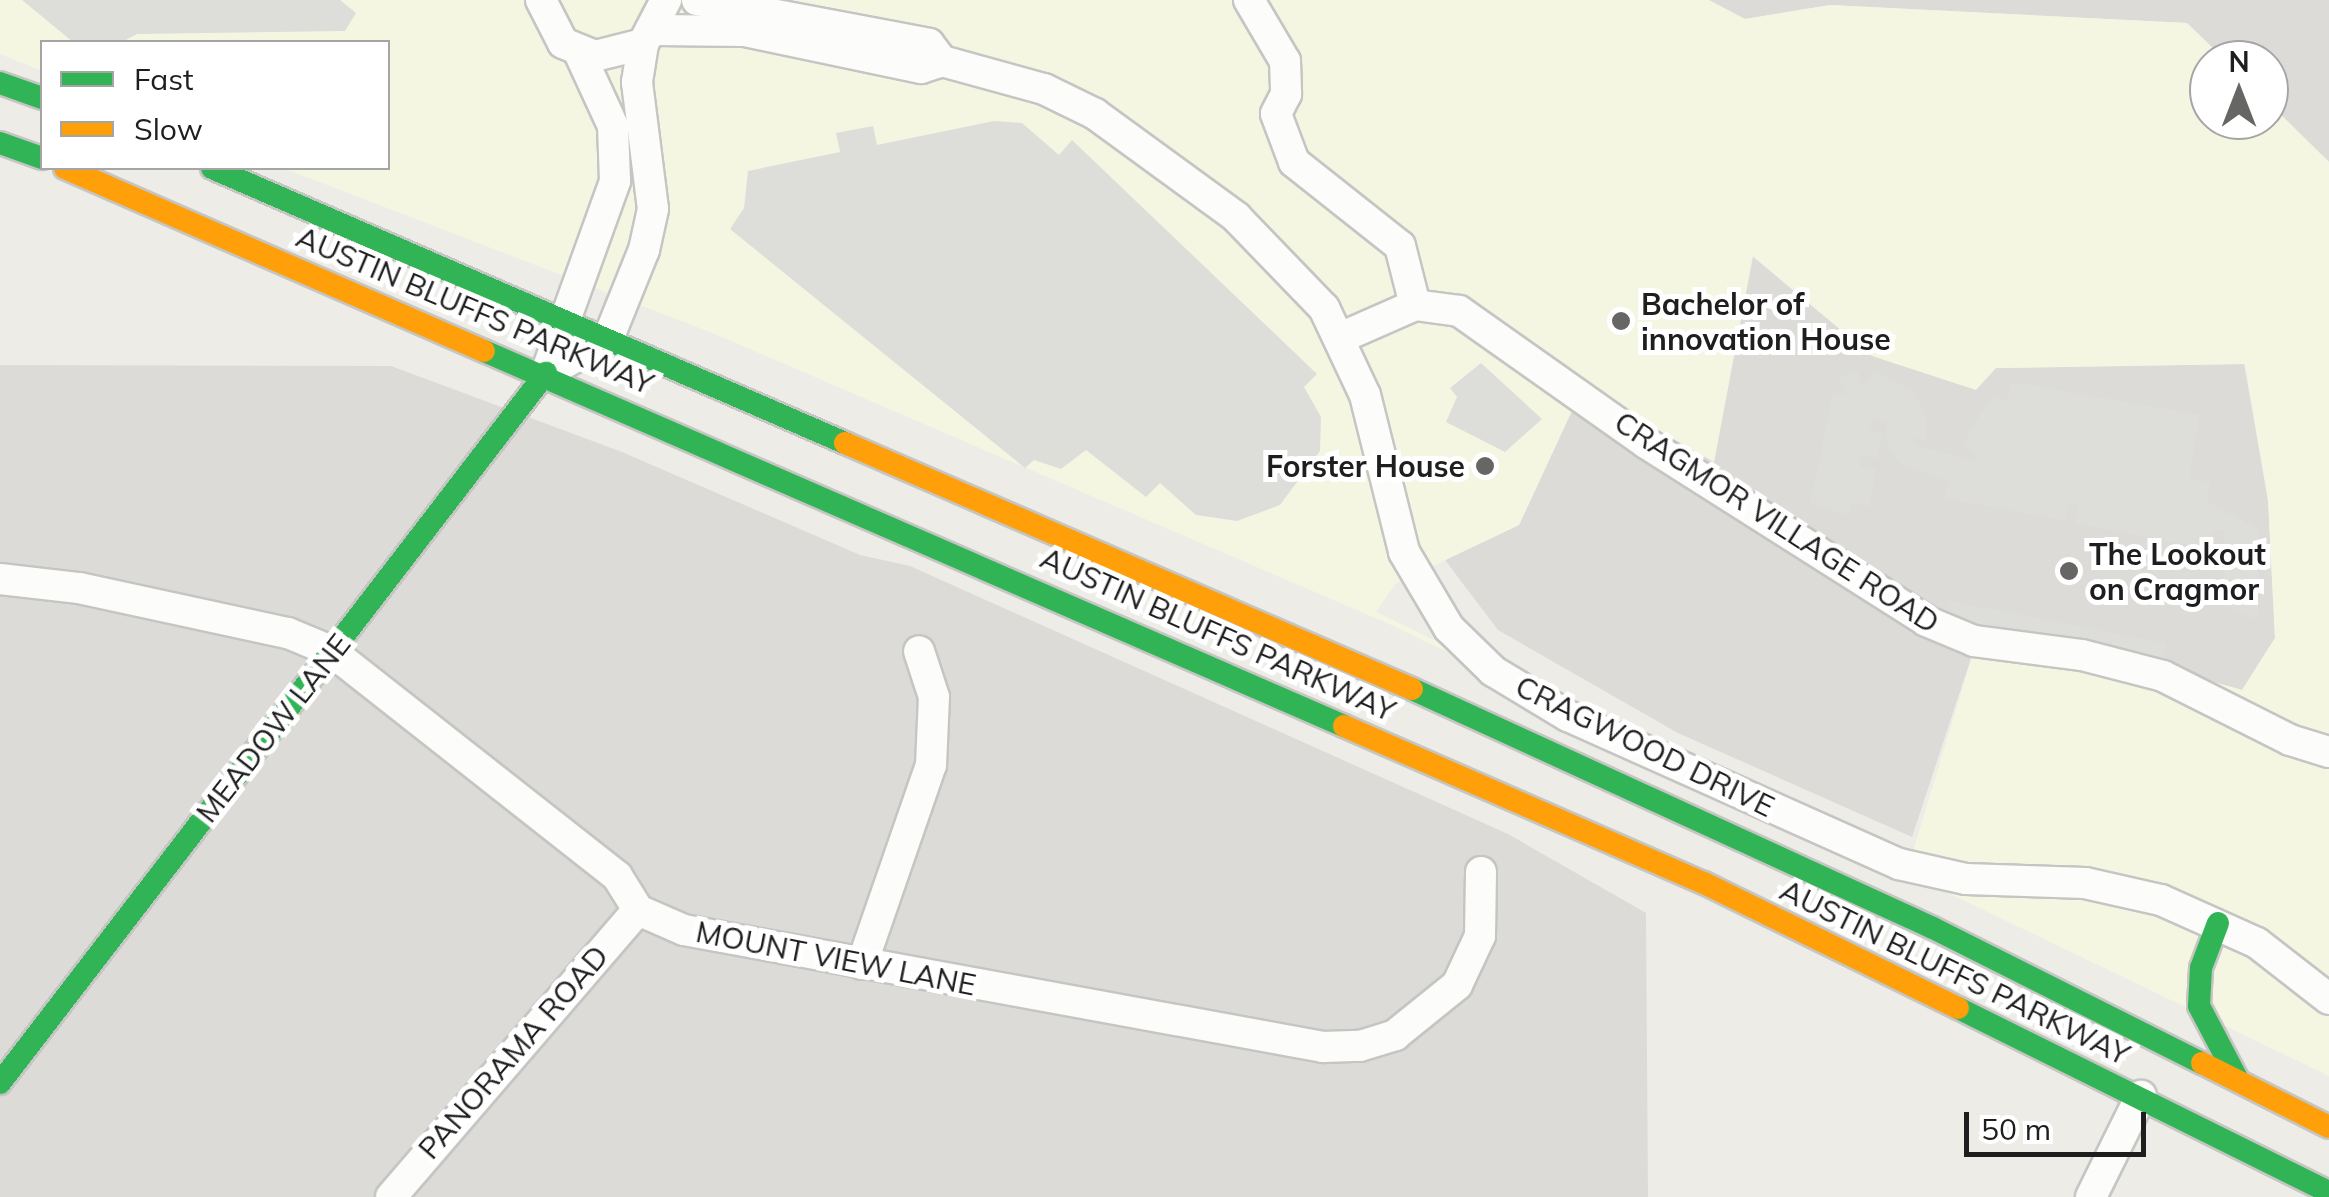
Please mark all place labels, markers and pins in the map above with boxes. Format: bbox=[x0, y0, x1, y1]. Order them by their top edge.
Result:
place label: Bachelor of innovation House bbox=[1641, 286, 1891, 356]
marker: Bachelor of innovation House bbox=[1610, 310, 1632, 332]
place label: Forster House bbox=[1266, 448, 1465, 484]
marker: Forster House bbox=[1474, 455, 1496, 477]
place label: The Lookout on Cragmor bbox=[2089, 536, 2266, 606]
marker: The Lookout on Cragmor bbox=[2058, 560, 2080, 582]

